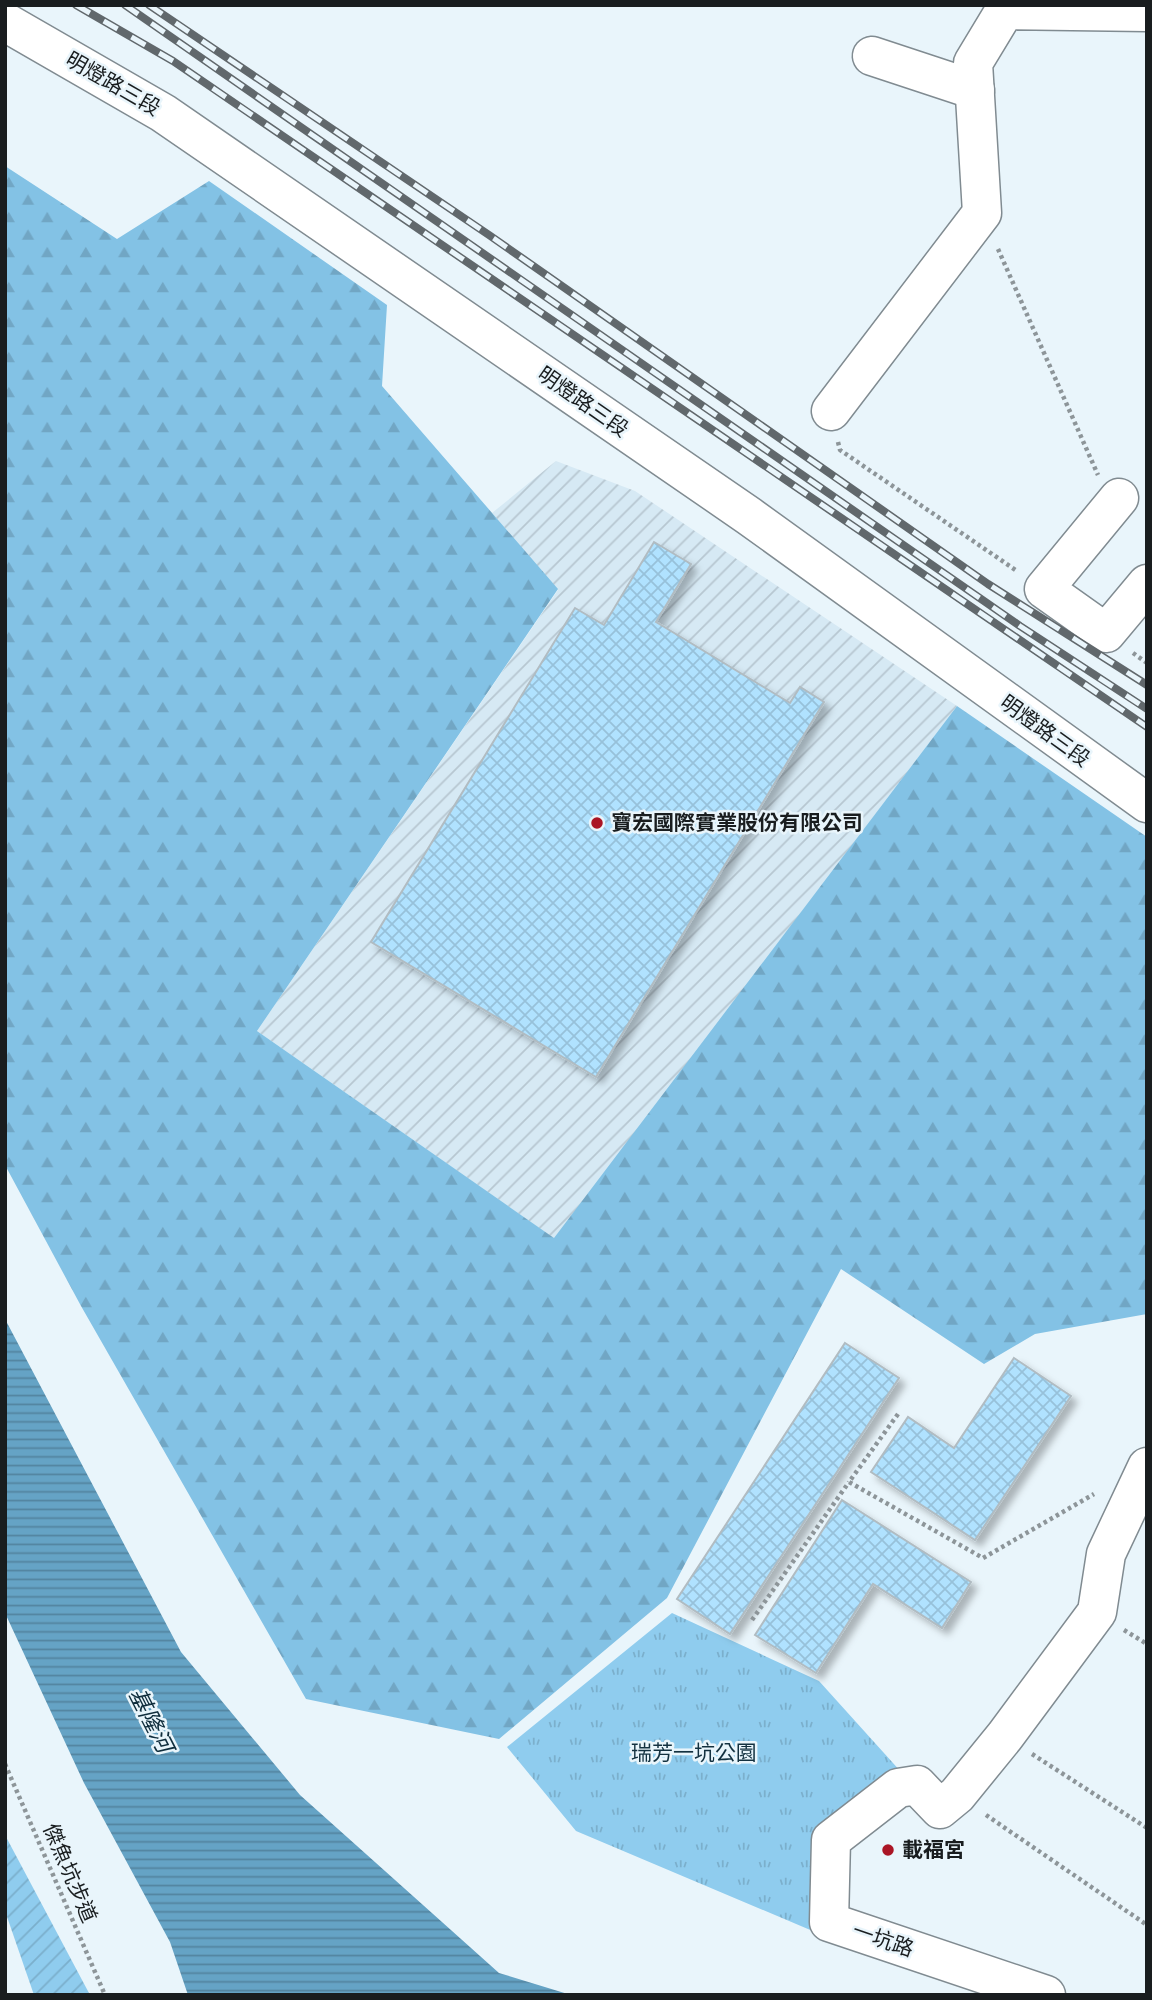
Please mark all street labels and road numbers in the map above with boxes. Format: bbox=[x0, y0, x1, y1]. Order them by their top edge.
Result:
street label: 明燈路三段 bbox=[60, 45, 166, 123]
street label: 明燈路三段 bbox=[531, 360, 635, 444]
street label: 明燈路三段 bbox=[994, 688, 1096, 774]
street label: 傑魚坑步道 bbox=[36, 1819, 104, 1927]
street label: 一坑路 bbox=[848, 1916, 918, 1964]

